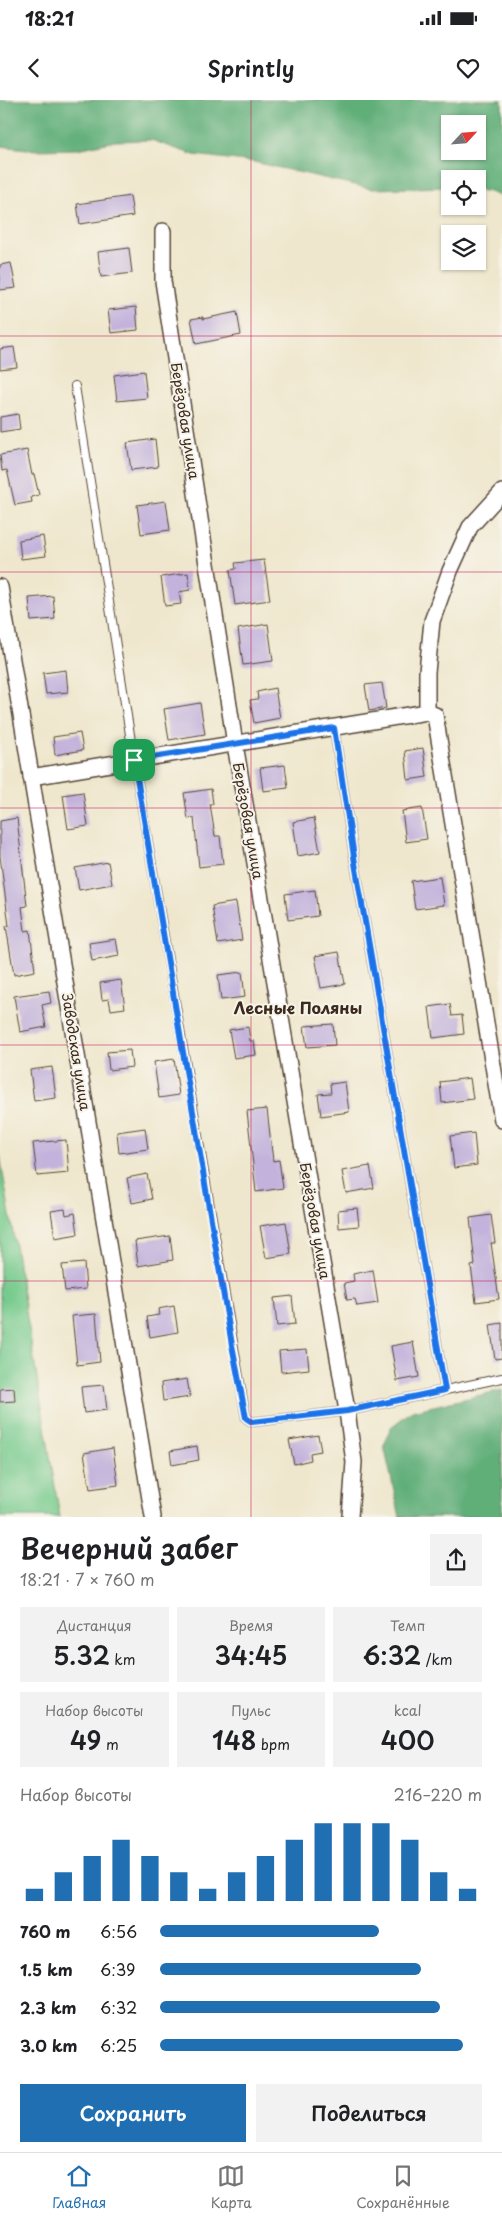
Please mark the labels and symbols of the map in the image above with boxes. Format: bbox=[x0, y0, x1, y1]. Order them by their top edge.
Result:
north arrow bbox=[441, 115, 486, 160]
street label: Берёзовая улица bbox=[166, 361, 205, 481]
pin bbox=[113, 739, 155, 781]
street label: Берёзовая улица bbox=[228, 761, 269, 881]
street label: Заводская улица bbox=[57, 992, 96, 1112]
district label: Лесные Поляны bbox=[234, 995, 362, 1019]
street label: Берёзовая улица bbox=[295, 1161, 336, 1281]

